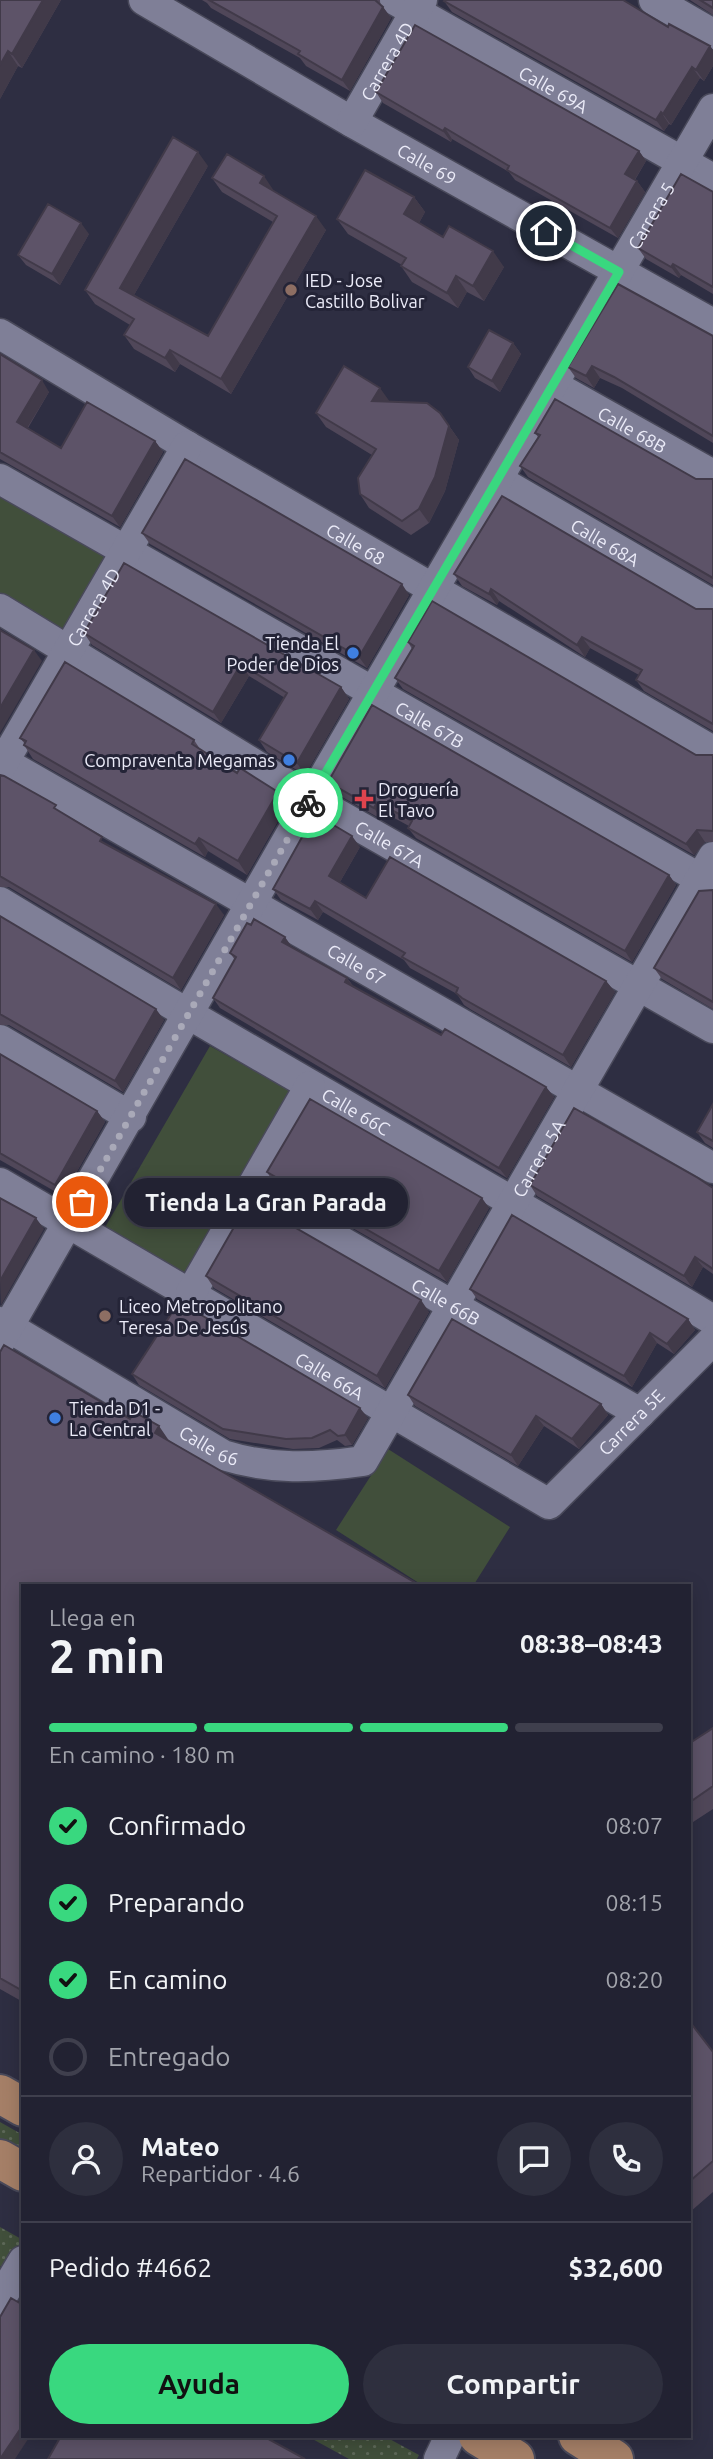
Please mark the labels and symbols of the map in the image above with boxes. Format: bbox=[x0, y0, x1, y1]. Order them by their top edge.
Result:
street label: Carrera 4D bbox=[357, 19, 417, 104]
street label: Calle 69A bbox=[516, 62, 592, 117]
street label: Calle 69 bbox=[394, 140, 460, 188]
street label: Carrera 5 bbox=[624, 179, 678, 253]
pin bbox=[516, 201, 576, 261]
place label: IED - Jose Castillo Bolivar bbox=[305, 270, 425, 311]
marker: IED - Jose Castillo Bolivar bbox=[283, 282, 299, 298]
street label: Calle 68B bbox=[594, 402, 670, 457]
street label: Calle 68A bbox=[567, 515, 643, 570]
street label: Calle 68 bbox=[323, 519, 388, 569]
street label: Carrera 4D bbox=[63, 565, 124, 650]
place label: Tienda El Poder de Dios bbox=[226, 633, 339, 674]
marker: Tienda El Poder de Dios bbox=[345, 645, 361, 661]
street label: Calle 67B bbox=[392, 697, 468, 752]
place label: Compraventa Megamas bbox=[84, 750, 275, 770]
marker: Compraventa Megamas bbox=[281, 752, 297, 768]
courier bbox=[273, 768, 343, 838]
place label: Droguería El Tavo bbox=[378, 779, 459, 820]
marker: Droguería El Tavo bbox=[356, 791, 372, 807]
street label: Calle 67A bbox=[352, 816, 428, 871]
street label: Calle 67 bbox=[324, 940, 390, 989]
street label: Calle 66C bbox=[318, 1084, 394, 1139]
street label: Carrera 5A bbox=[508, 1116, 569, 1200]
pin bbox=[52, 1172, 112, 1232]
callout: Tienda La Gran Parada bbox=[124, 1178, 408, 1226]
street label: Calle 66B bbox=[408, 1274, 484, 1329]
place label: Liceo Metropolitano Teresa De Jesús bbox=[119, 1296, 283, 1337]
marker: Liceo Metropolitano Teresa De Jesús bbox=[97, 1308, 113, 1324]
street label: Calle 66A bbox=[292, 1348, 368, 1404]
street label: Carrera 5E bbox=[594, 1385, 668, 1459]
place label: Tienda D1 - La Central bbox=[69, 1398, 160, 1439]
marker: Tienda D1 - La Central bbox=[47, 1410, 63, 1426]
street label: Calle 66 bbox=[176, 1421, 241, 1469]

